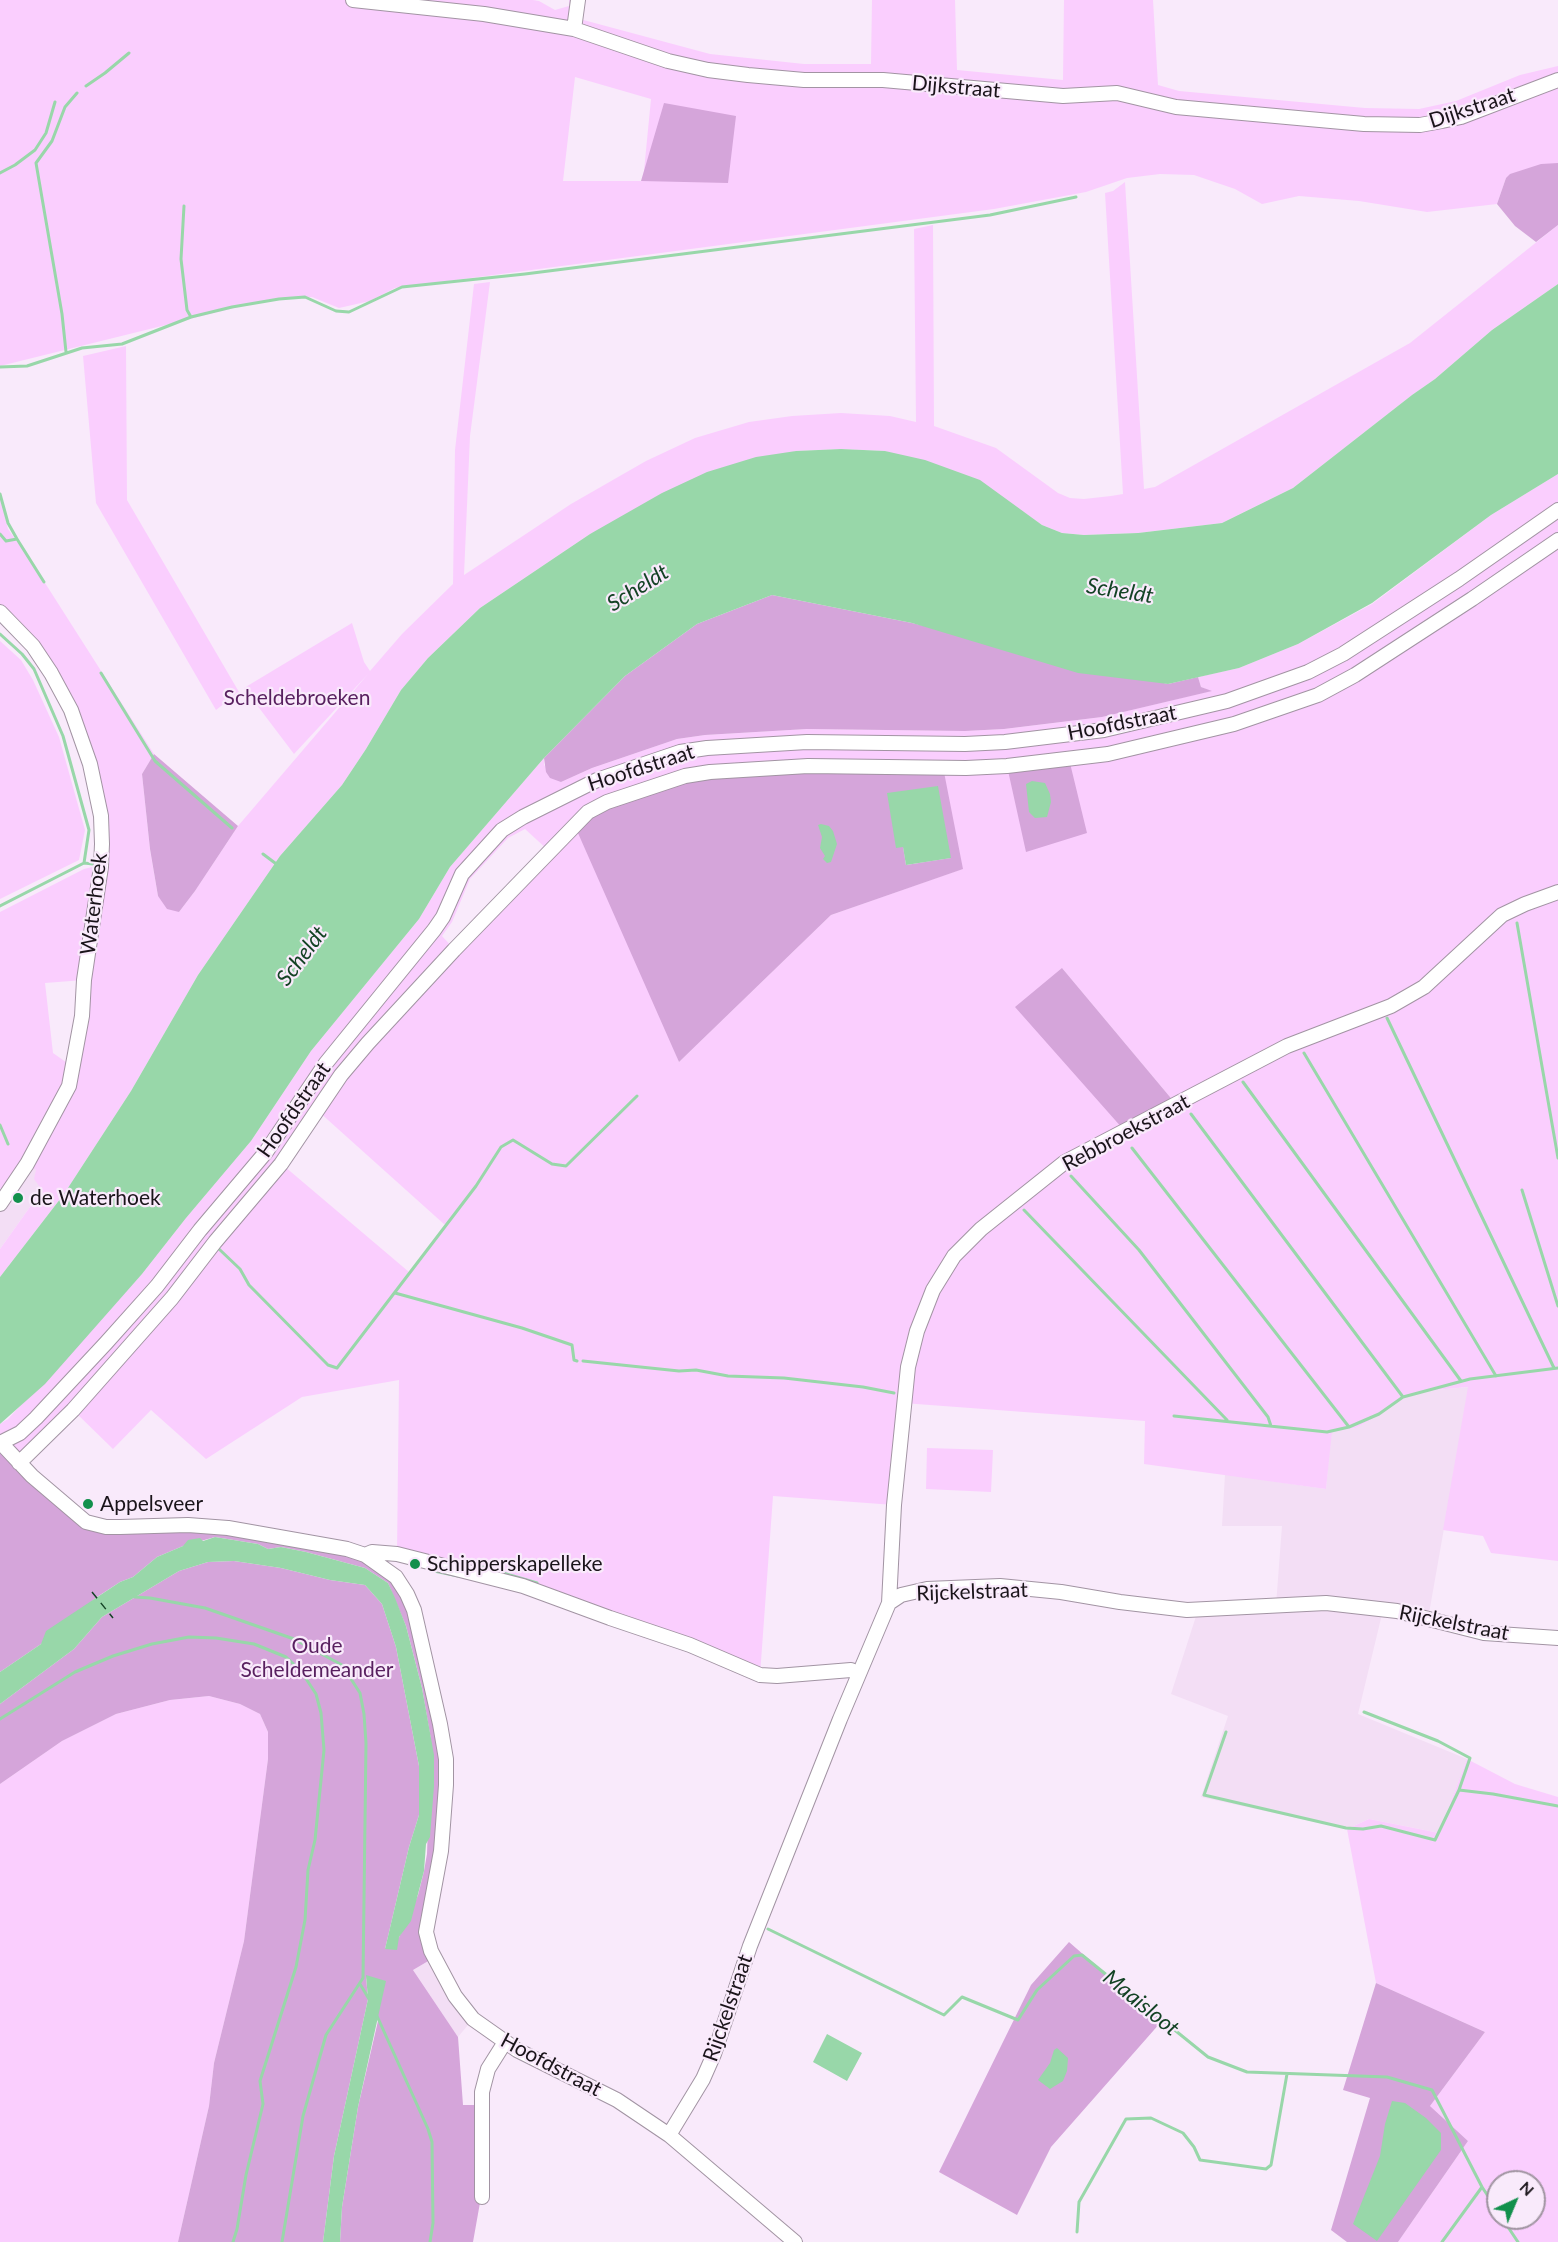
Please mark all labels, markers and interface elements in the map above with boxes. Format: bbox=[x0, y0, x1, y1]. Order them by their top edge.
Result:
street label: Dijkstraat bbox=[911, 71, 1001, 103]
street label: Dijkstraat bbox=[1426, 82, 1518, 134]
water label: Scheldt bbox=[602, 559, 674, 617]
water label: Scheldt bbox=[1085, 573, 1155, 609]
park label: Scheldebroeken bbox=[224, 685, 370, 711]
street label: Hoofdstraat bbox=[1065, 700, 1179, 746]
street label: Hoofdstraat bbox=[585, 739, 697, 797]
street label: Waterhoek bbox=[75, 852, 113, 956]
water label: Scheldt bbox=[271, 921, 333, 991]
street label: Hoofdstraat bbox=[252, 1058, 336, 1162]
street label: Rebbroekstraat bbox=[1058, 1089, 1194, 1177]
place label: de Waterhoek bbox=[30, 1185, 161, 1211]
marker: de Waterhoek bbox=[11, 1191, 25, 1205]
place label: Appelsveer bbox=[100, 1491, 203, 1517]
marker: Appelsveer bbox=[81, 1497, 95, 1511]
place label: Schipperskapelleke bbox=[427, 1551, 603, 1577]
marker: Schipperskapelleke bbox=[408, 1557, 422, 1571]
street label: Rijckelstraat bbox=[916, 1577, 1028, 1607]
street label: Rijckelstraat bbox=[1397, 1600, 1511, 1646]
park label: Oude Scheldemeander bbox=[241, 1633, 393, 1683]
street label: Rijckelstraat bbox=[698, 1951, 758, 2065]
water label: Maaisloot bbox=[1098, 1964, 1184, 2042]
street label: Hoofdstraat bbox=[496, 2028, 606, 2102]
north arrow bbox=[1486, 2170, 1546, 2230]
text: N bbox=[1516, 2177, 1538, 2199]

